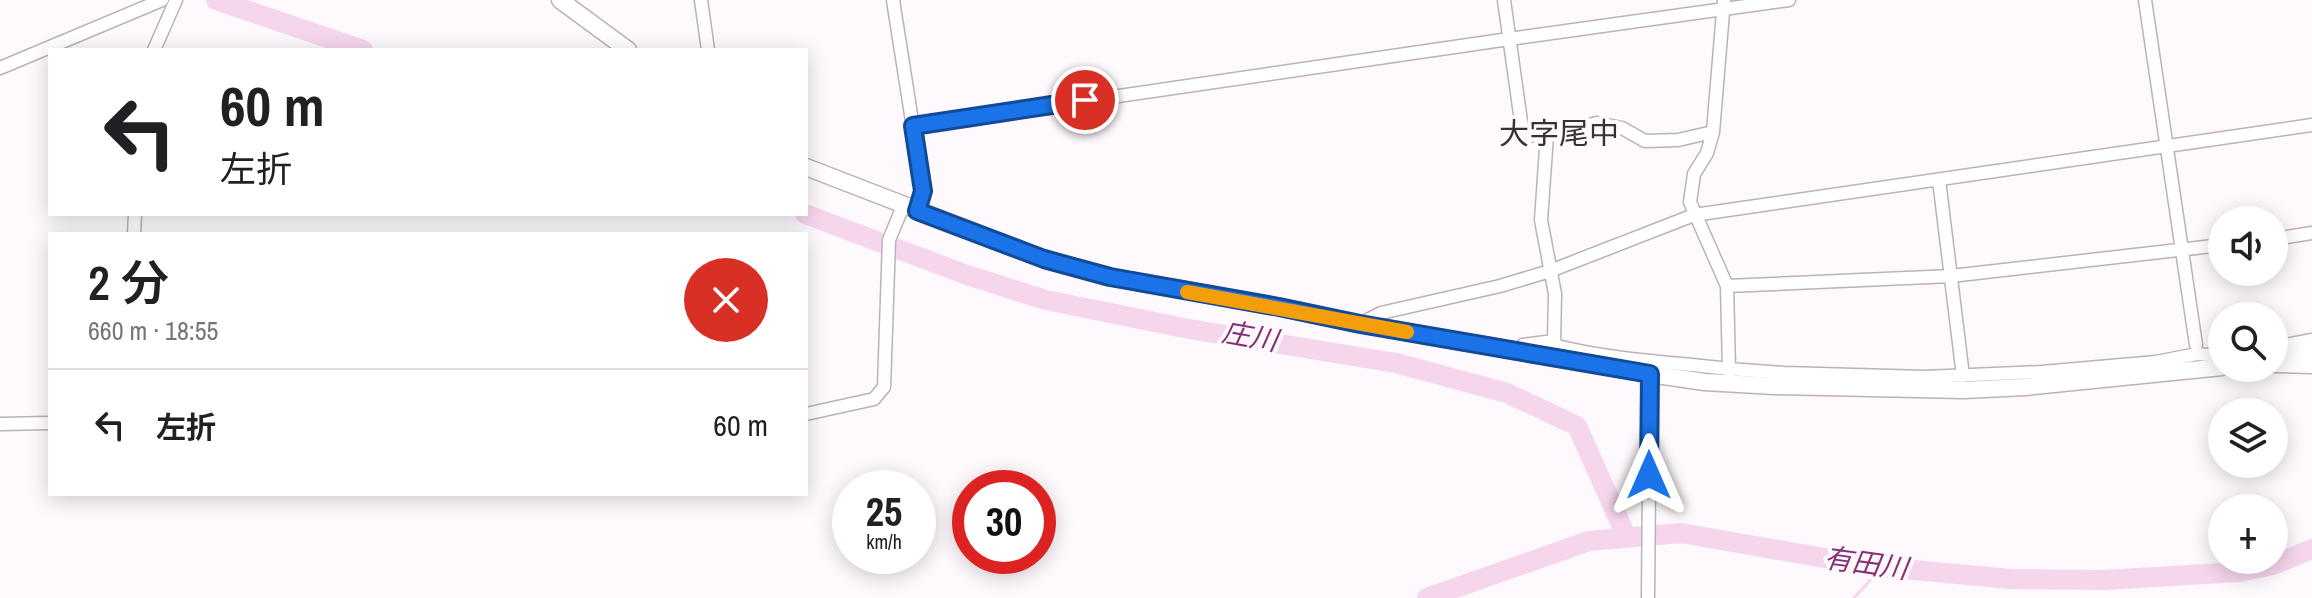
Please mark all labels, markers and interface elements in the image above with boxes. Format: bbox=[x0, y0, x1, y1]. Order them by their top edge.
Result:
pin bbox=[1051, 66, 1119, 134]
text: 60 m bbox=[220, 68, 325, 143]
icon: arrive bbox=[1063, 78, 1107, 122]
icon: left bbox=[88, 80, 192, 184]
district label: 大字尾中 bbox=[1499, 113, 1619, 153]
text: 左折 bbox=[220, 145, 292, 193]
map controls bbox=[2208, 206, 2288, 574]
button: sound bbox=[2208, 206, 2288, 286]
text: 2 分 bbox=[88, 250, 169, 315]
button: close bbox=[684, 258, 768, 342]
button: search bbox=[2208, 302, 2288, 382]
water label: 庄川 bbox=[1219, 312, 1284, 360]
text: 660 m · 18:55 bbox=[88, 313, 218, 348]
button: layers bbox=[2208, 398, 2288, 478]
icon: left bbox=[88, 403, 132, 447]
text: 60 m bbox=[713, 405, 768, 445]
text: 左折 bbox=[156, 407, 216, 447]
position arrow bbox=[1607, 433, 1691, 517]
speed limit sign: 30 bbox=[952, 470, 1056, 574]
text: 25 bbox=[866, 485, 902, 538]
button: + bbox=[2208, 494, 2288, 574]
text: km/h bbox=[866, 528, 902, 555]
water label: 有田川 bbox=[1822, 538, 1913, 588]

